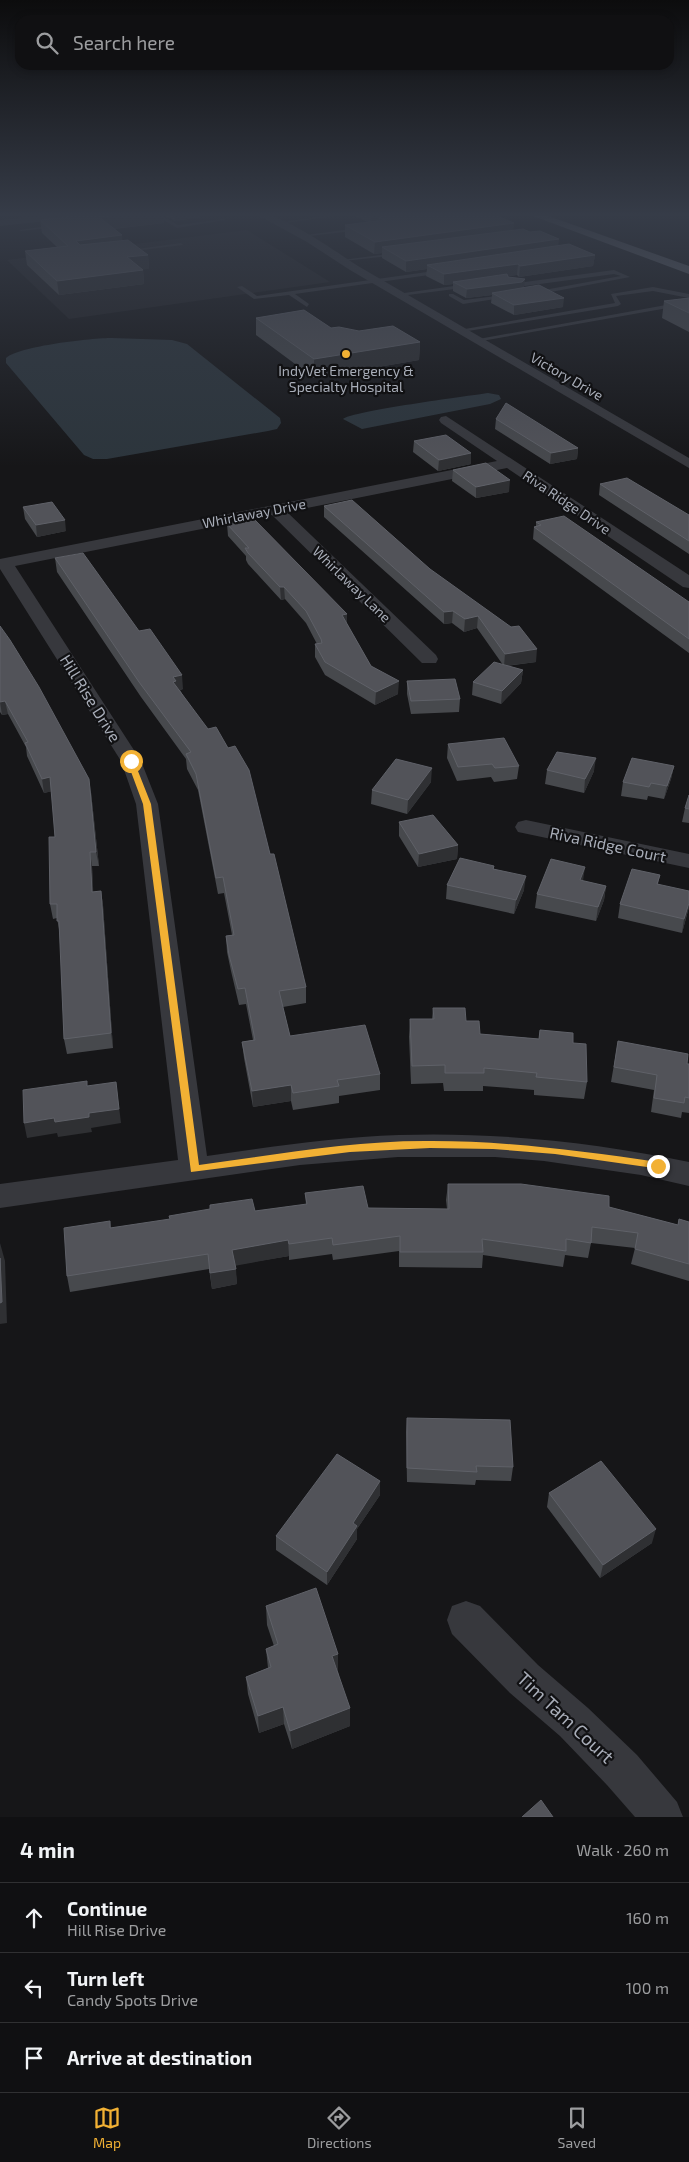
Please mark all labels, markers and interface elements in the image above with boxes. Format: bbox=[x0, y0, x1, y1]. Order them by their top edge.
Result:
search box bbox=[15, 15, 674, 70]
icon: search bbox=[33, 29, 61, 57]
text: Search here bbox=[73, 31, 175, 54]
marker: IndyVet Emergency & Specialty Hospital bbox=[340, 348, 352, 360]
street label: Victory Drive bbox=[528, 348, 606, 404]
place label: IndyVet Emergency & Specialty Hospital bbox=[278, 362, 414, 395]
street label: Riva Ridge Drive bbox=[520, 466, 614, 538]
street label: Whirlaway Drive bbox=[201, 495, 307, 531]
street label: Whirlaway Lane bbox=[309, 542, 395, 626]
street label: Hill Rise Drive bbox=[57, 651, 125, 745]
route start bbox=[120, 750, 143, 773]
street label: Riva Ridge Court bbox=[548, 822, 668, 866]
route end bbox=[647, 1155, 670, 1178]
street label: Tim Tam Court bbox=[513, 1666, 619, 1768]
text: 4 min bbox=[20, 1837, 75, 1862]
text: Walk · 260 m bbox=[576, 1840, 669, 1859]
text: Continue bbox=[67, 1897, 147, 1920]
icon: ahead bbox=[20, 1904, 48, 1932]
text: 160 m bbox=[626, 1908, 669, 1927]
text: Hill Rise Drive bbox=[67, 1920, 166, 1939]
text: Turn left bbox=[67, 1967, 144, 1990]
icon: left bbox=[20, 1974, 48, 2002]
text: 100 m bbox=[626, 1978, 669, 1997]
text: Candy Spots Drive bbox=[67, 1990, 198, 2009]
icon: arrive bbox=[20, 2044, 48, 2072]
text: Arrive at destination bbox=[67, 2046, 252, 2069]
tab: Map bbox=[93, 2104, 121, 2151]
tab: Directions bbox=[307, 2104, 372, 2151]
tab: Saved bbox=[558, 2104, 596, 2151]

